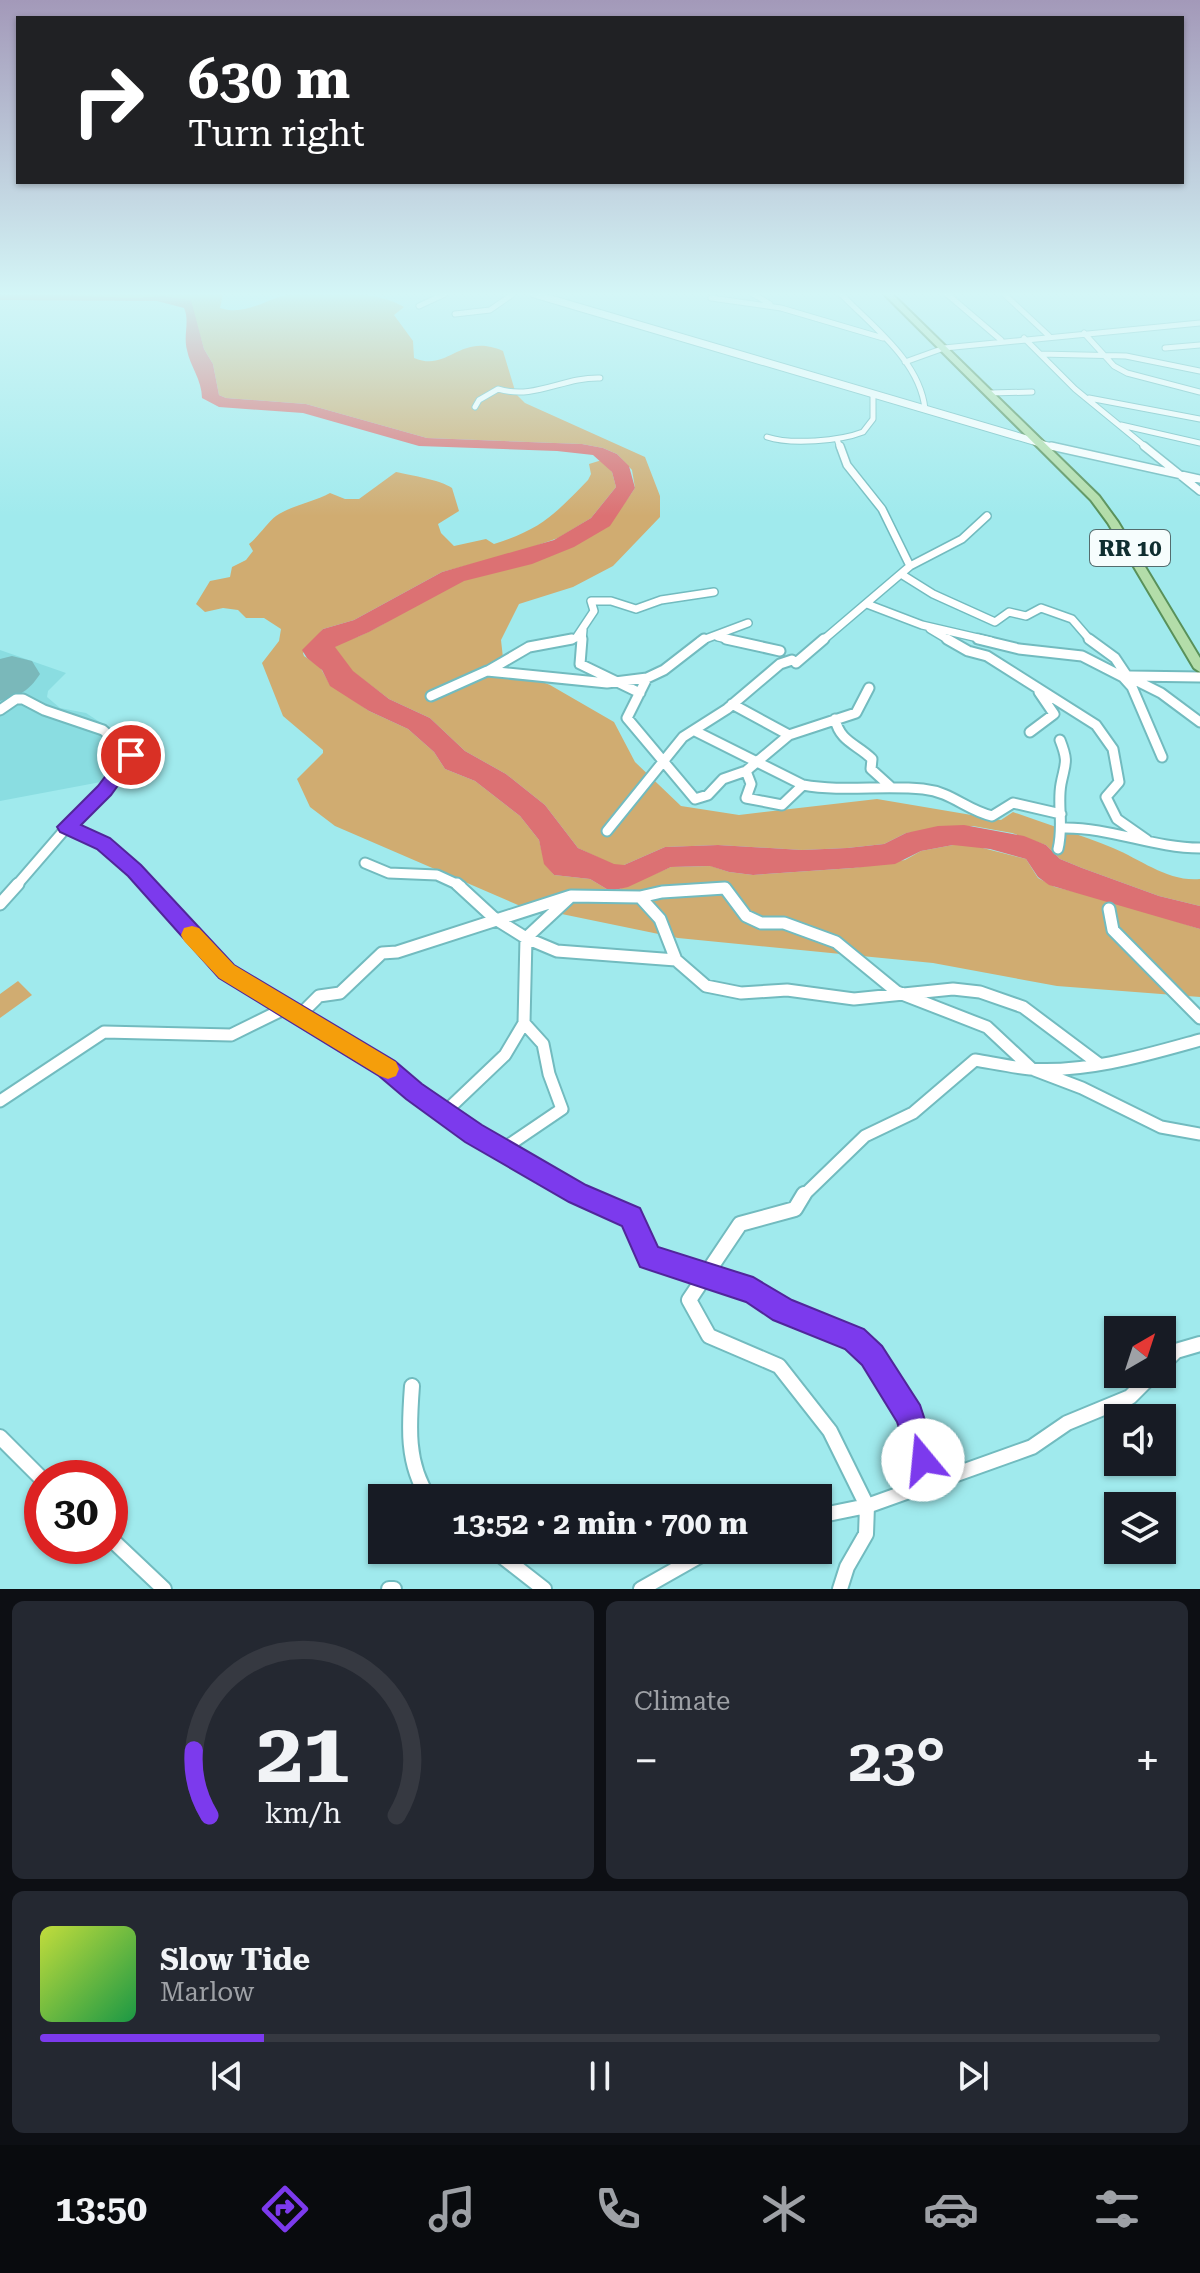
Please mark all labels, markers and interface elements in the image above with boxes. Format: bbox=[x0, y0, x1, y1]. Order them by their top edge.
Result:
text: 630 m bbox=[188, 46, 350, 112]
icon: right bbox=[56, 48, 160, 152]
text: Turn right bbox=[188, 113, 365, 155]
road number: RR 10 bbox=[1090, 530, 1170, 566]
pin bbox=[97, 721, 165, 789]
icon: arrive bbox=[109, 733, 153, 777]
north arrow bbox=[1104, 1316, 1176, 1388]
map controls bbox=[1104, 1316, 1176, 1564]
button: sound bbox=[1104, 1404, 1176, 1476]
position arrow bbox=[881, 1418, 965, 1502]
speed limit sign: 30 bbox=[24, 1460, 128, 1564]
button: layers bbox=[1104, 1492, 1176, 1564]
text: 13:52 · 2 min · 700 m bbox=[452, 1506, 748, 1541]
text: Climate bbox=[634, 1686, 730, 1716]
text: 21 bbox=[256, 1705, 350, 1802]
text: 23° bbox=[848, 1725, 946, 1796]
text: − bbox=[634, 1735, 659, 1787]
text: + bbox=[1135, 1735, 1160, 1787]
text: km/h bbox=[265, 1796, 341, 1830]
text: Slow Tide bbox=[160, 1942, 310, 1977]
text: Marlow bbox=[160, 1977, 254, 2007]
icon: previous bbox=[205, 2054, 249, 2098]
icon: pause bbox=[578, 2054, 622, 2098]
icon: next bbox=[951, 2054, 995, 2098]
icon: directions bbox=[257, 2181, 313, 2237]
icon: music bbox=[424, 2181, 480, 2237]
icon: phone bbox=[590, 2181, 646, 2237]
icon: climate bbox=[756, 2181, 812, 2237]
icon: car bbox=[923, 2181, 979, 2237]
icon: filters bbox=[1089, 2181, 1145, 2237]
text: 13:50 bbox=[55, 2188, 147, 2230]

